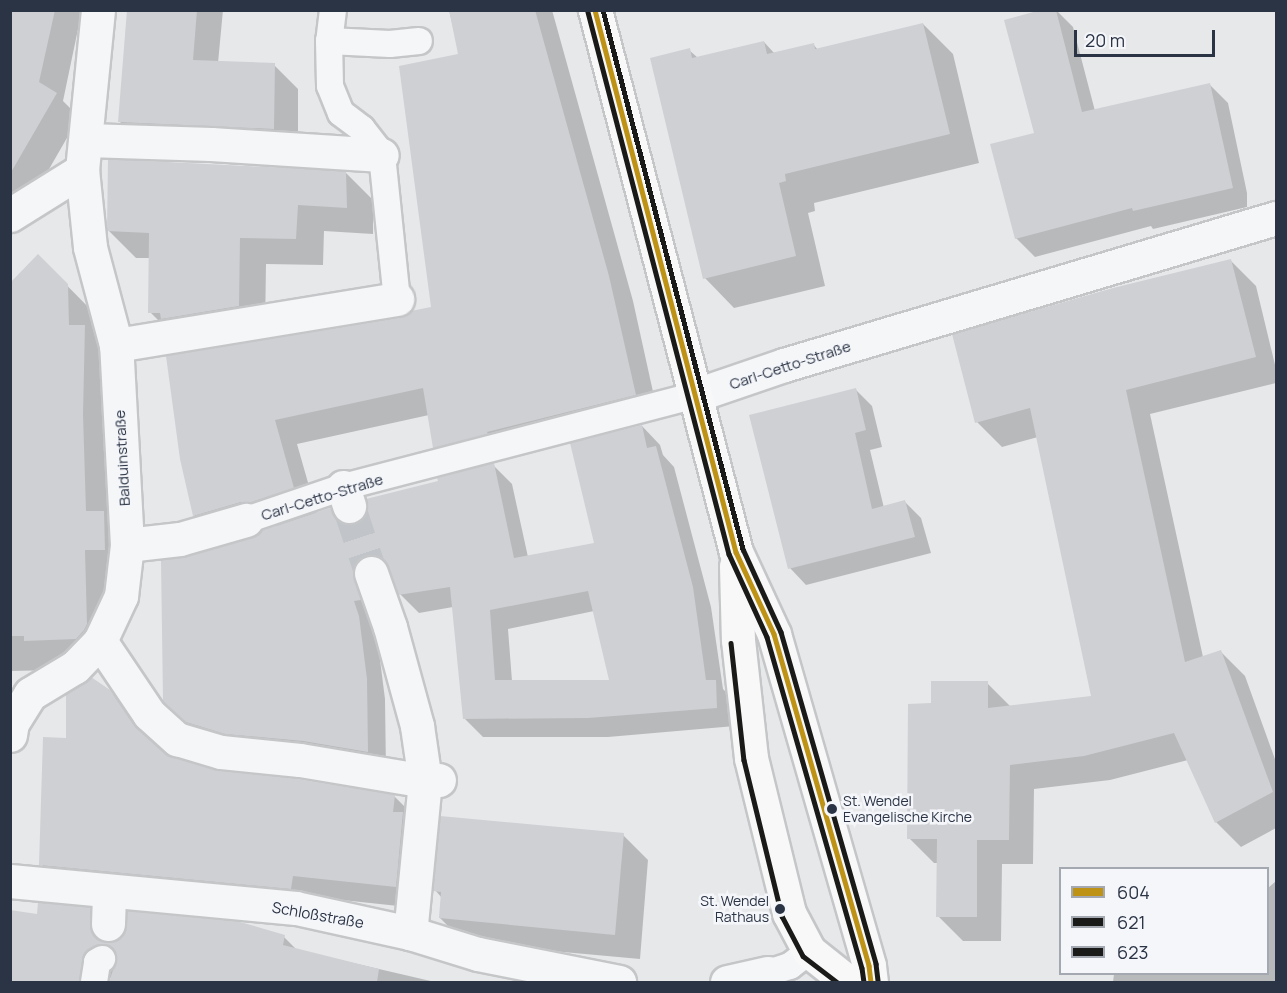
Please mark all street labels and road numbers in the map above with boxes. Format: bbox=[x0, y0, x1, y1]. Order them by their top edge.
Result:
street label: Carl-Cetto-Straße bbox=[727, 337, 853, 393]
street label: Balduinstraße bbox=[110, 409, 134, 507]
street label: Carl-Cetto-Straße bbox=[259, 470, 385, 524]
street label: Schloßstraße bbox=[271, 898, 365, 932]

